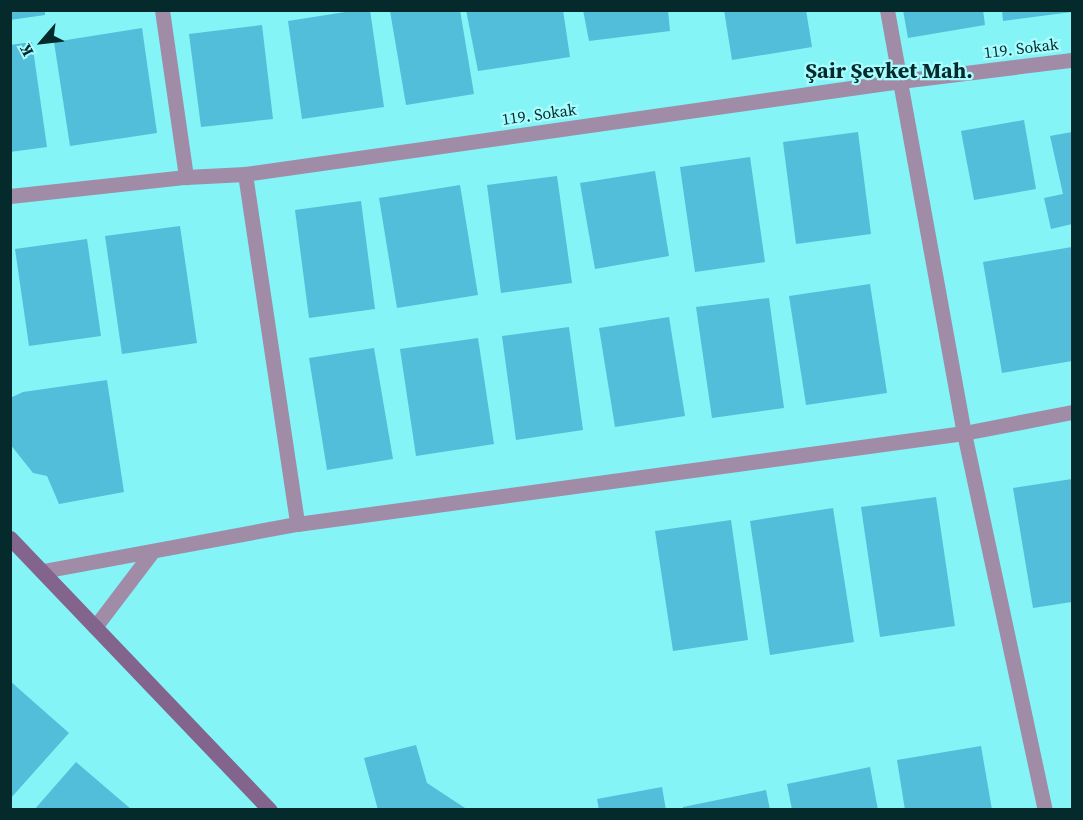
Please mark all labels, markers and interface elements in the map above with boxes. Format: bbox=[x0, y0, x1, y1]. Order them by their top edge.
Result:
north arrow bbox=[12, 12, 72, 72]
street label: 119. Sokak bbox=[983, 34, 1059, 62]
text: K bbox=[14, 40, 38, 61]
district label: Şair Şevket Mah. bbox=[805, 58, 973, 84]
street label: 119. Sokak bbox=[501, 99, 577, 129]

